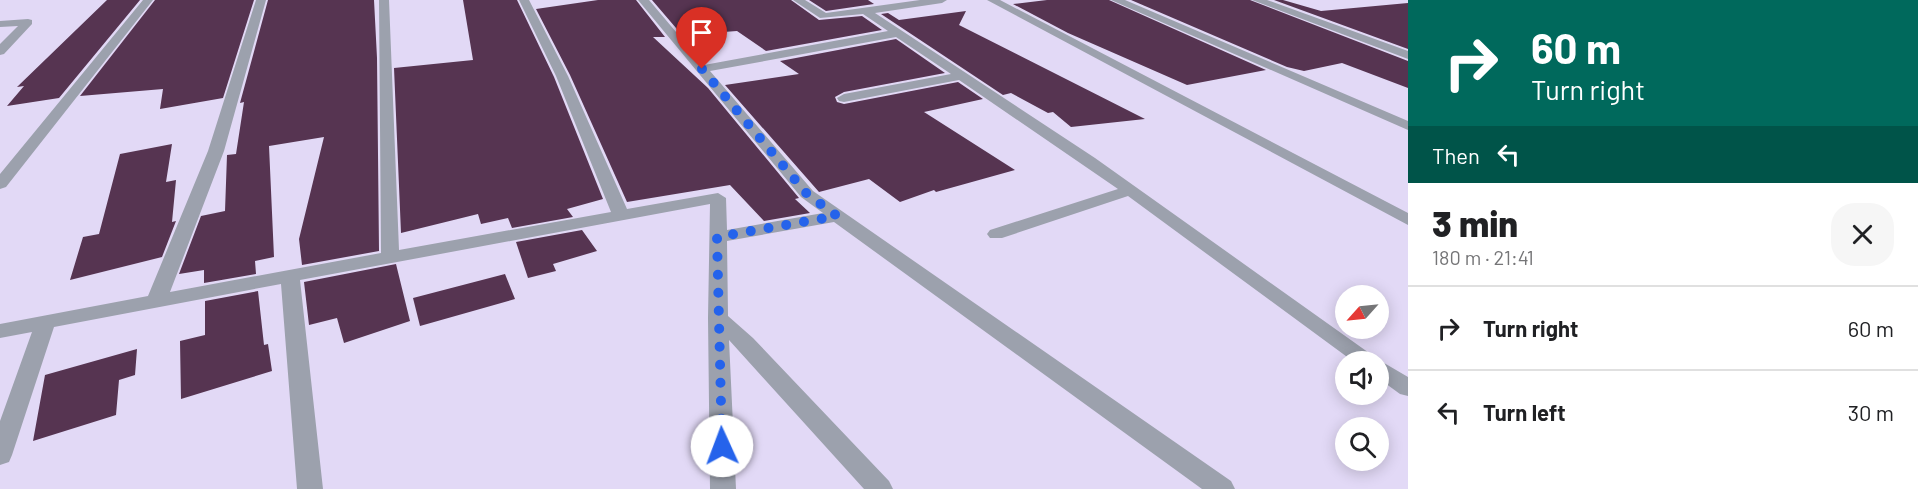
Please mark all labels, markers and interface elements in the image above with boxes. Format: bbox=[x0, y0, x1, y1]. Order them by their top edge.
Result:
pin bbox=[676, 7, 727, 69]
icon: arrive bbox=[685, 16, 718, 49]
text: 60 m bbox=[1531, 22, 1621, 72]
icon: right bbox=[1432, 24, 1510, 102]
text: Turn right bbox=[1531, 73, 1645, 105]
icon: left bbox=[1492, 138, 1525, 171]
text: Then bbox=[1432, 142, 1480, 168]
text: 3 min bbox=[1432, 201, 1518, 244]
button: close bbox=[1831, 203, 1894, 266]
text: 180 m · 21:41 bbox=[1432, 245, 1534, 269]
north arrow bbox=[1335, 285, 1389, 339]
map controls bbox=[1335, 285, 1389, 471]
icon: right bbox=[1432, 312, 1465, 345]
text: Turn right bbox=[1483, 315, 1578, 341]
text: 60 m bbox=[1848, 315, 1894, 341]
button: sound bbox=[1335, 351, 1389, 405]
icon: left bbox=[1432, 396, 1465, 429]
text: Turn left bbox=[1483, 399, 1566, 425]
text: 30 m bbox=[1848, 399, 1894, 425]
position arrow bbox=[690, 414, 754, 478]
button: search bbox=[1335, 417, 1389, 471]

